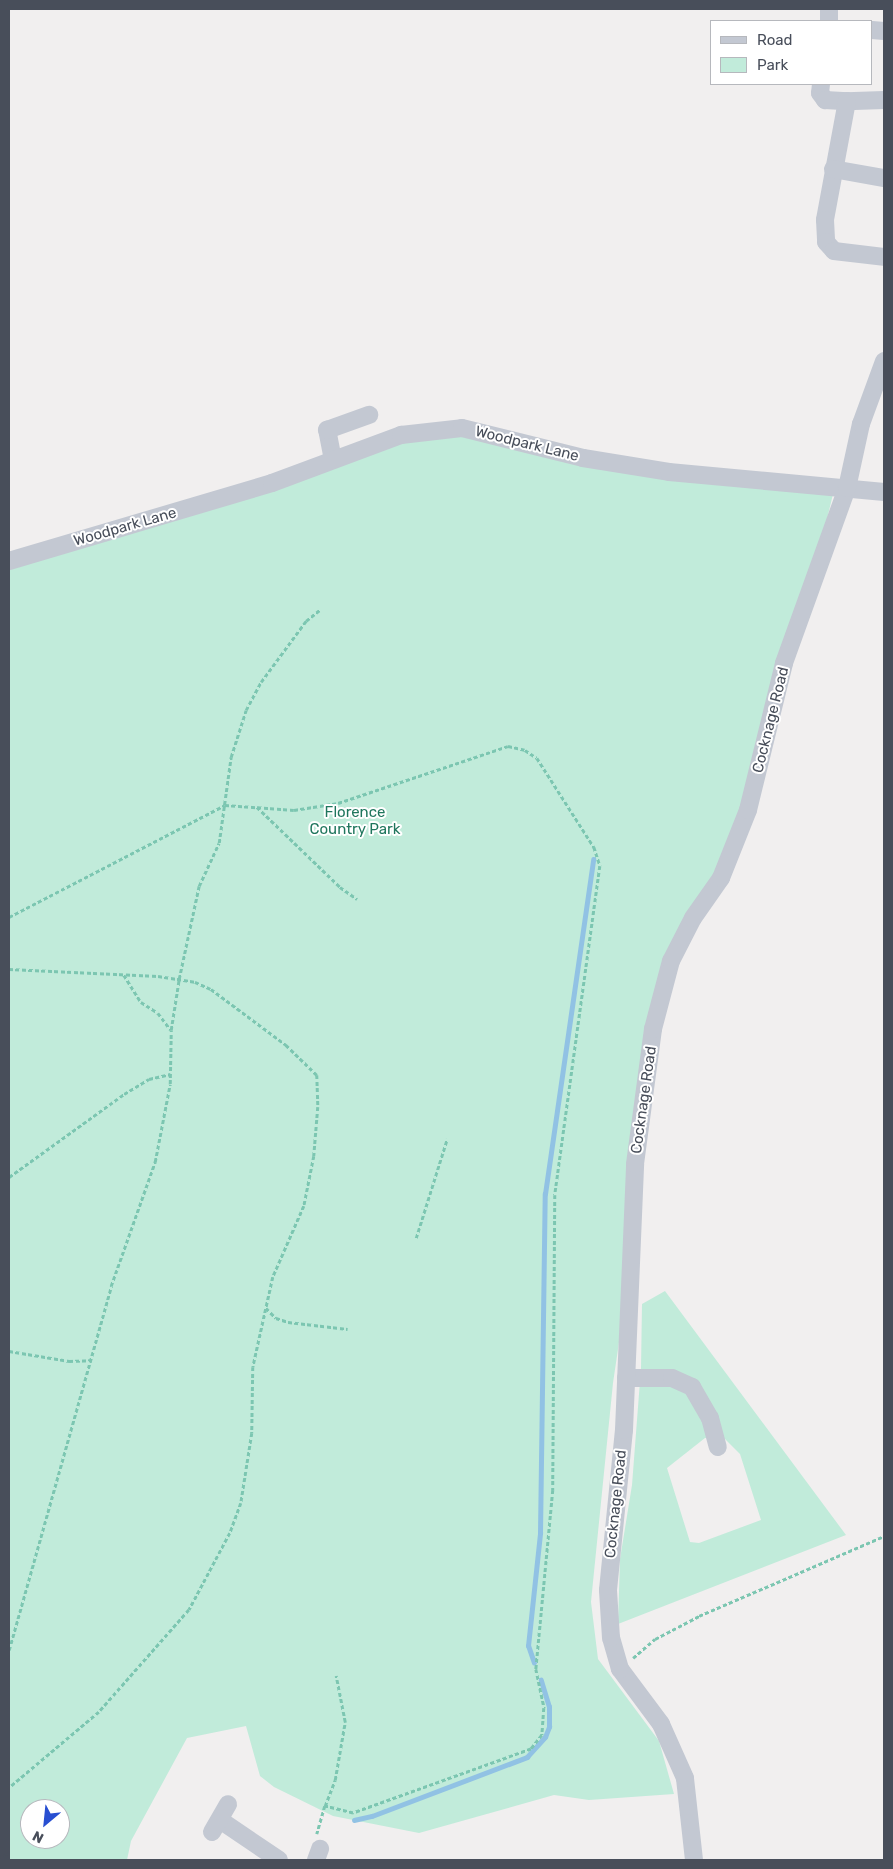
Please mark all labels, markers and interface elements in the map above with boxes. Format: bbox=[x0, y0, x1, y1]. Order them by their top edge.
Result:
legend bbox=[710, 20, 873, 85]
text: Road bbox=[757, 31, 793, 49]
text: Park bbox=[757, 56, 788, 74]
street label: Woodpark Lane bbox=[473, 422, 581, 466]
street label: Woodpark Lane bbox=[71, 504, 179, 550]
street label: Cocknage Road bbox=[749, 665, 793, 775]
park label: Florence Country Park bbox=[309, 803, 401, 838]
street label: Cocknage Road bbox=[628, 1045, 660, 1155]
street label: Cocknage Road bbox=[601, 1449, 631, 1559]
north arrow bbox=[20, 1799, 70, 1849]
text: N bbox=[30, 1827, 47, 1847]

